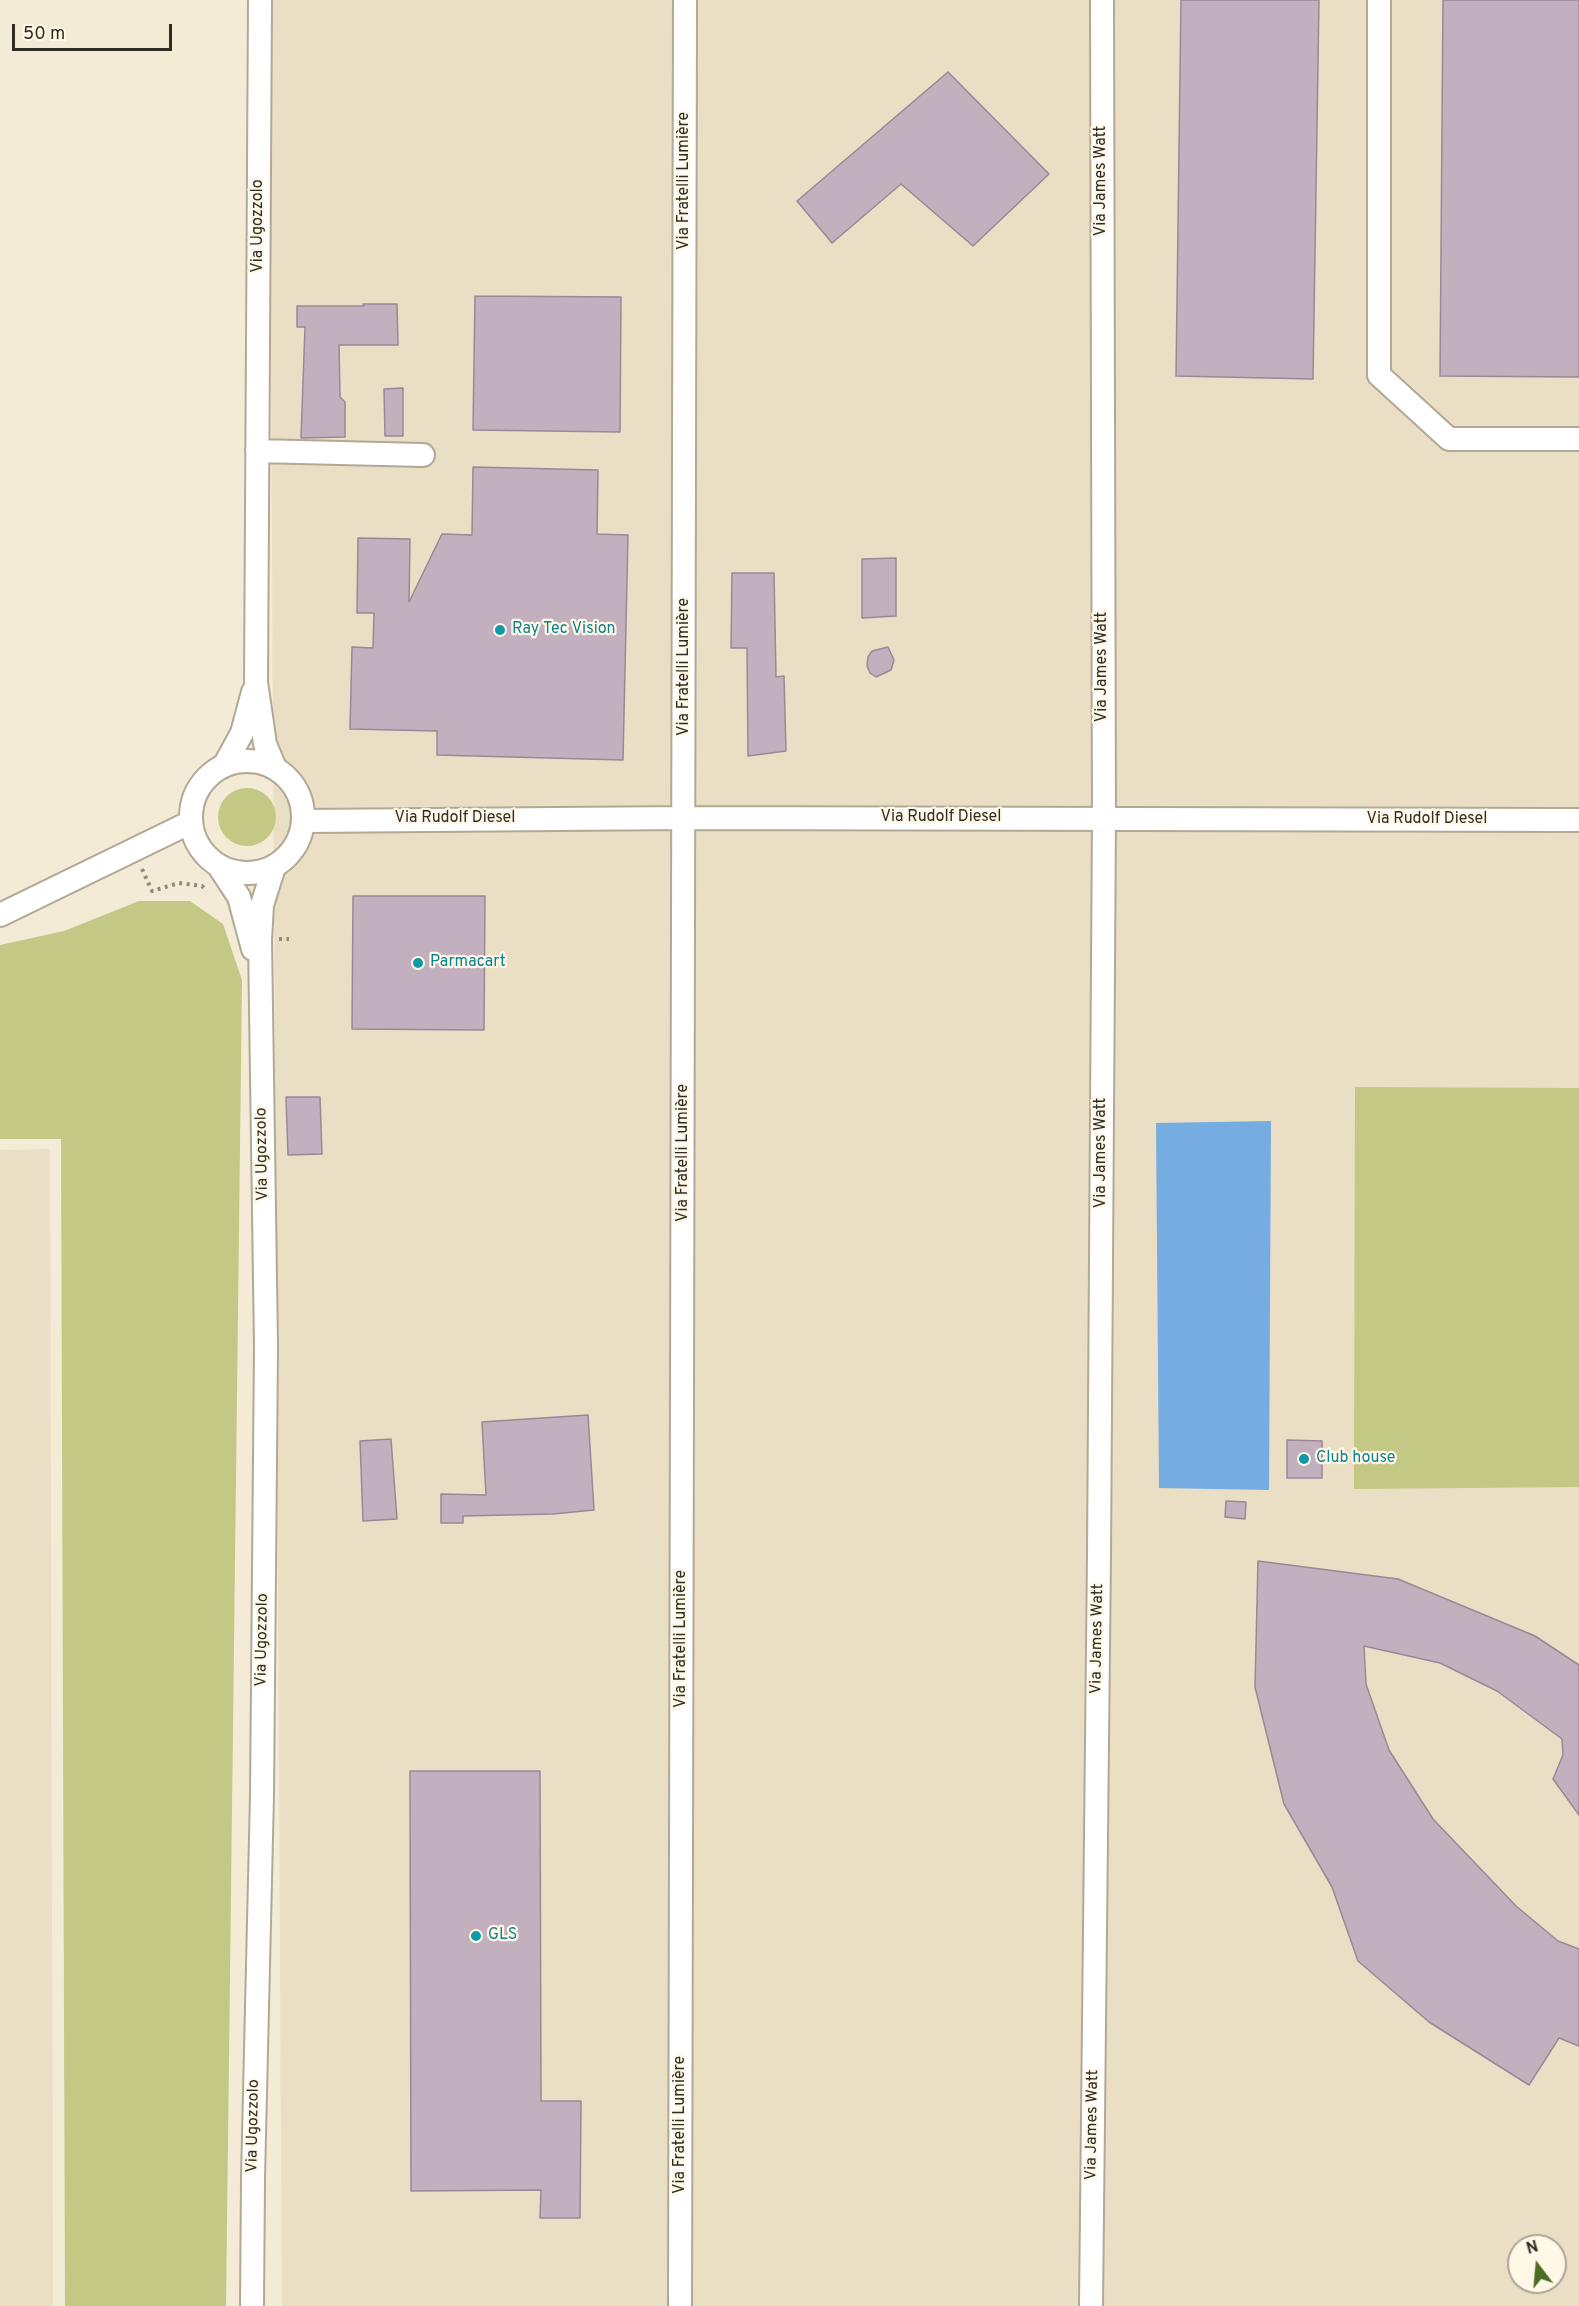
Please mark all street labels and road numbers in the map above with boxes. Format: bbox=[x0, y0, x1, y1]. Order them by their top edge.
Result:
street label: Via Fratelli Lumière bbox=[675, 112, 695, 250]
street label: Via James Watt bbox=[1092, 126, 1112, 236]
street label: Via Ugozzolo bbox=[249, 179, 269, 273]
street label: Via Fratelli Lumière bbox=[675, 598, 695, 736]
street label: Via James Watt bbox=[1093, 612, 1113, 722]
street label: Via Rudolf Diesel bbox=[881, 808, 1001, 828]
street label: Via Rudolf Diesel bbox=[395, 809, 515, 829]
street label: Via Rudolf Diesel bbox=[1367, 810, 1487, 830]
street label: Via Fratelli Lumière bbox=[674, 1084, 694, 1222]
street label: Via James Watt bbox=[1092, 1098, 1112, 1208]
street label: Via Ugozzolo bbox=[253, 1107, 273, 1201]
street label: Via Fratelli Lumière bbox=[672, 1570, 692, 1708]
street label: Via James Watt bbox=[1087, 1584, 1109, 1694]
street label: Via Ugozzolo bbox=[253, 1593, 273, 1687]
street label: Via Fratelli Lumière bbox=[671, 2056, 691, 2194]
street label: Via James Watt bbox=[1082, 2070, 1104, 2180]
street label: Via Ugozzolo bbox=[244, 2079, 264, 2173]

